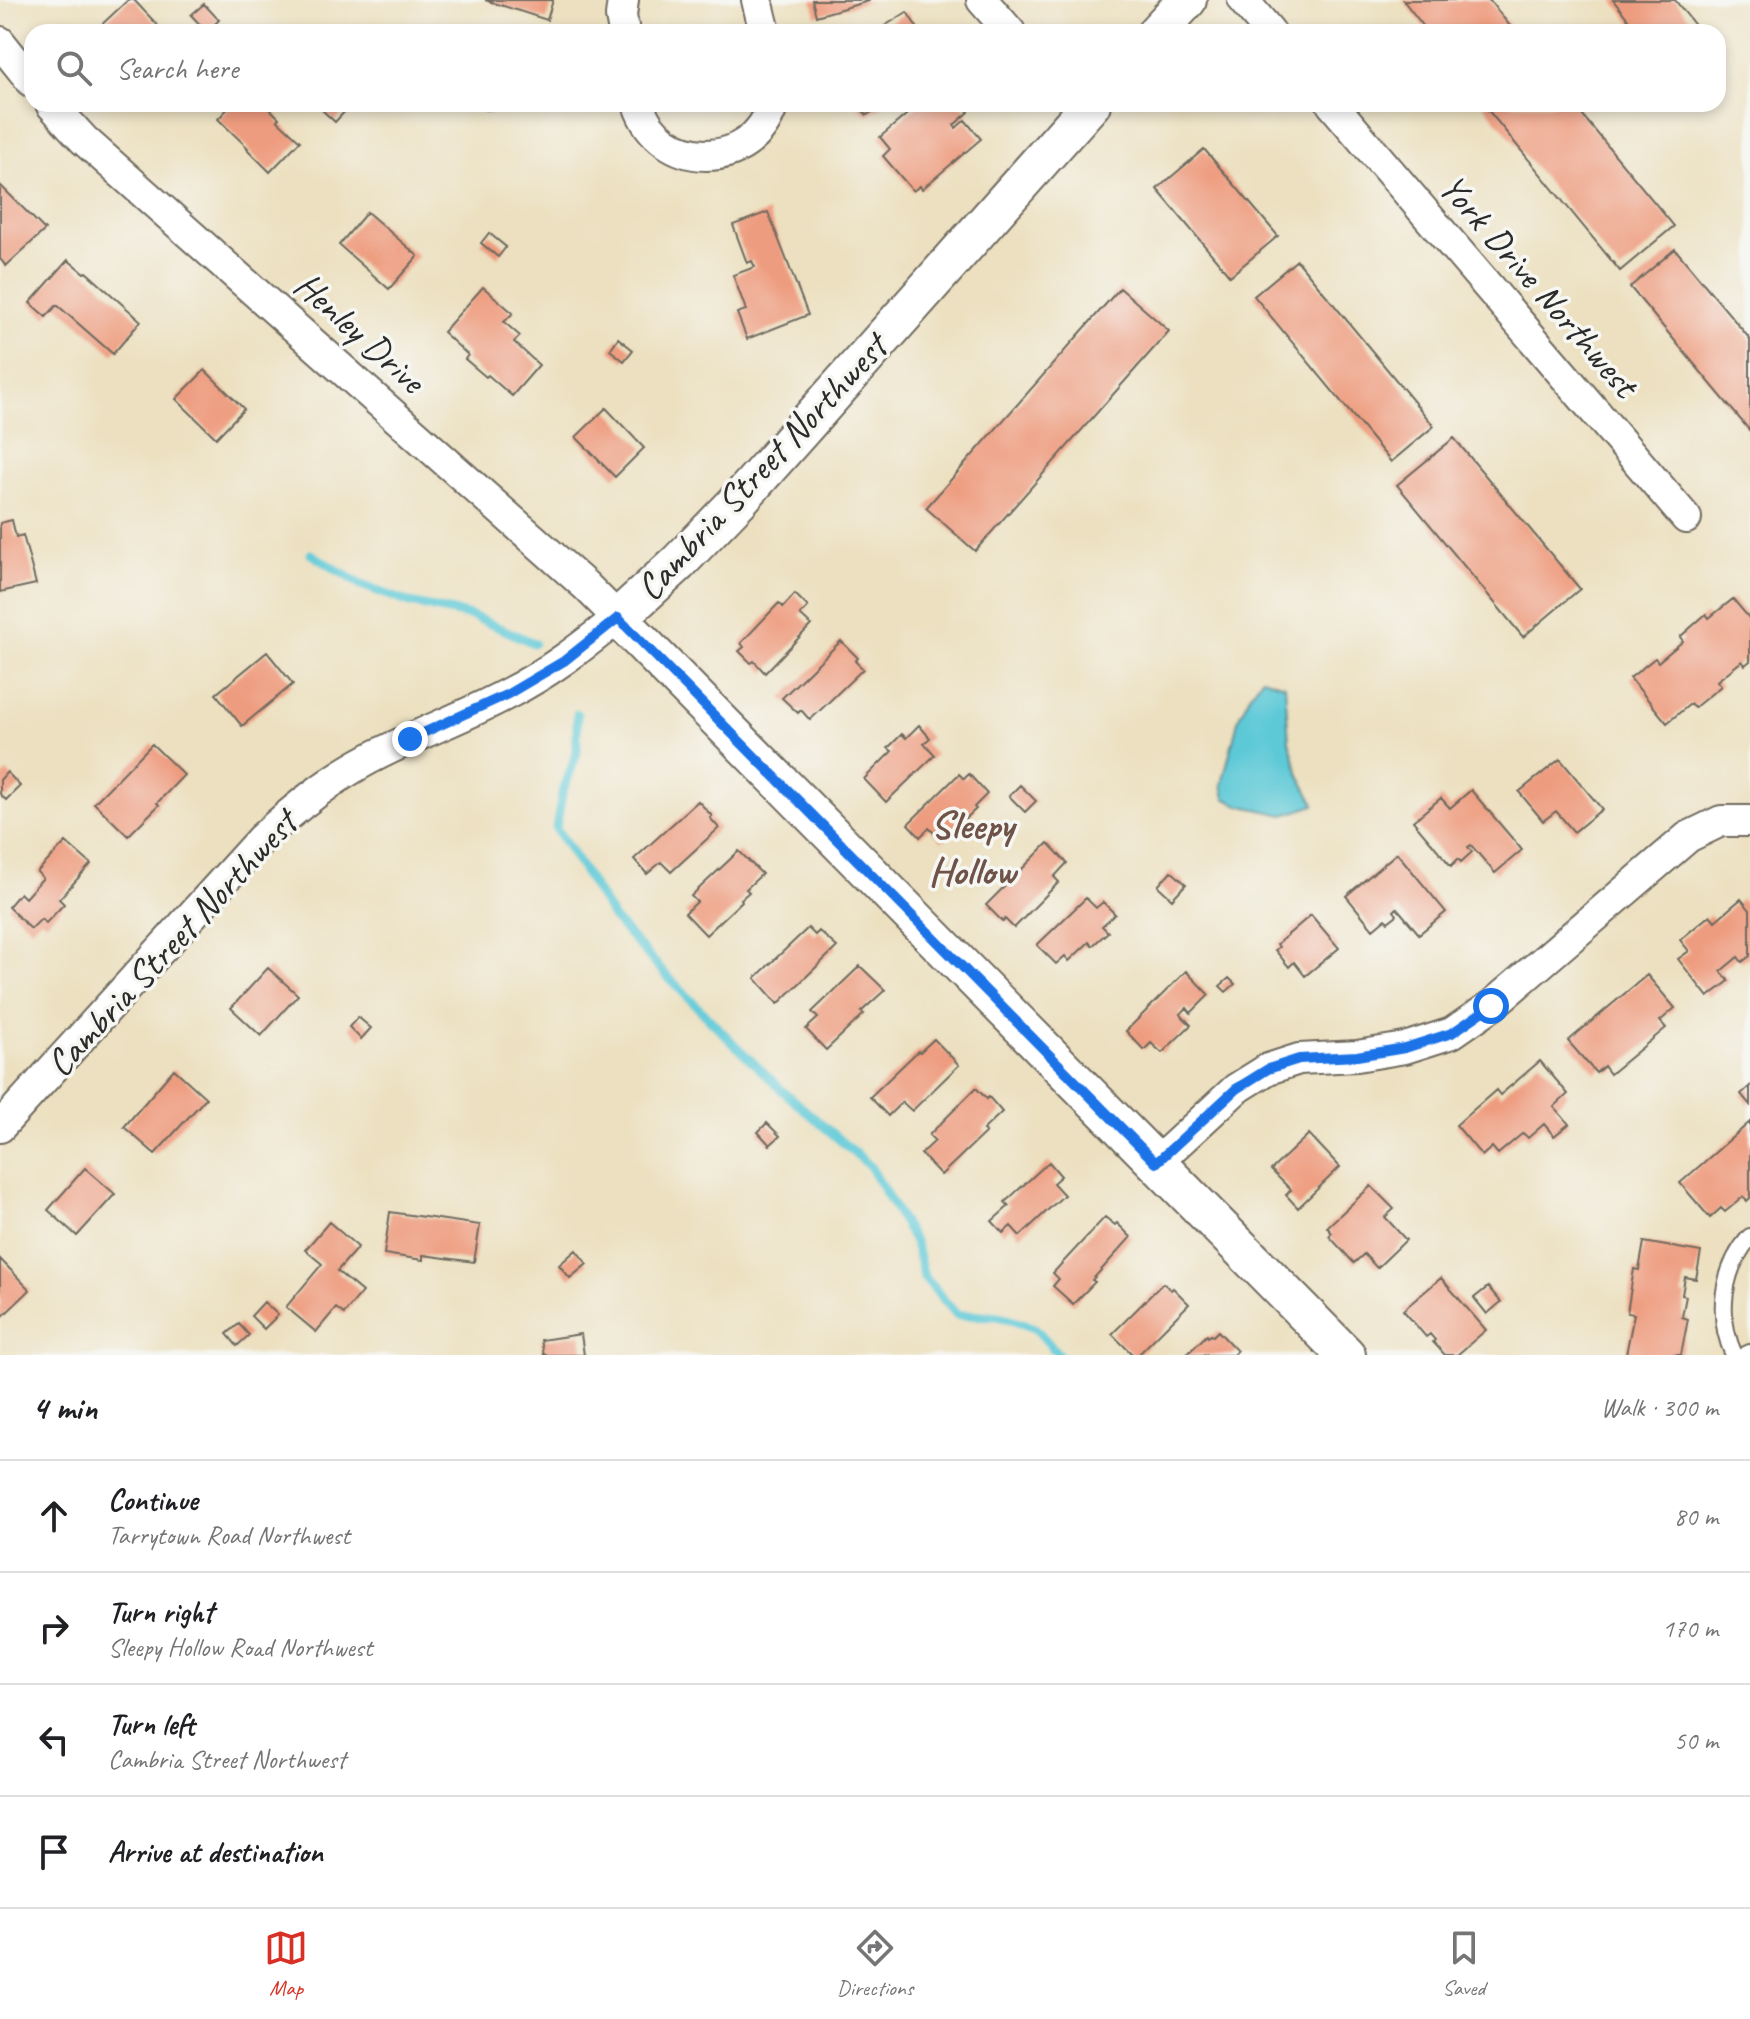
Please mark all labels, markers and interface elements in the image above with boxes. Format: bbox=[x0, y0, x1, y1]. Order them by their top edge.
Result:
search box bbox=[24, 24, 1726, 112]
icon: search bbox=[52, 46, 96, 90]
text: Search here bbox=[116, 49, 238, 87]
street label: York Drive Northwest bbox=[1429, 164, 1651, 409]
street label: Henley Drive bbox=[285, 261, 437, 405]
street label: Cambria Street Northwest bbox=[626, 320, 901, 610]
route end bbox=[392, 721, 428, 757]
street label: Cambria Street Northwest bbox=[36, 796, 311, 1086]
district label: Sleepy Hollow bbox=[929, 800, 1019, 896]
route start bbox=[1473, 988, 1509, 1024]
text: 4 min bbox=[32, 1386, 97, 1429]
text: Walk · 300 m bbox=[1601, 1391, 1718, 1424]
text: Continue bbox=[108, 1481, 198, 1519]
icon: ahead bbox=[32, 1494, 76, 1538]
text: 80 m bbox=[1674, 1500, 1718, 1533]
text: Tarrytown Road Northwest bbox=[108, 1519, 350, 1552]
text: Turn right bbox=[108, 1593, 213, 1631]
icon: right bbox=[32, 1606, 76, 1650]
text: 170 m bbox=[1662, 1612, 1718, 1645]
text: Sleepy Hollow Road Northwest bbox=[108, 1631, 372, 1664]
text: Turn left bbox=[108, 1705, 195, 1743]
icon: left bbox=[32, 1718, 76, 1762]
text: 50 m bbox=[1674, 1724, 1718, 1757]
text: Cambria Street Northwest bbox=[108, 1743, 345, 1776]
icon: arrive bbox=[32, 1830, 76, 1874]
text: Arrive at destination bbox=[108, 1833, 323, 1871]
tab: Map bbox=[264, 1926, 308, 2002]
tab: Directions bbox=[837, 1926, 913, 2002]
tab: Saved bbox=[1442, 1926, 1486, 2002]

